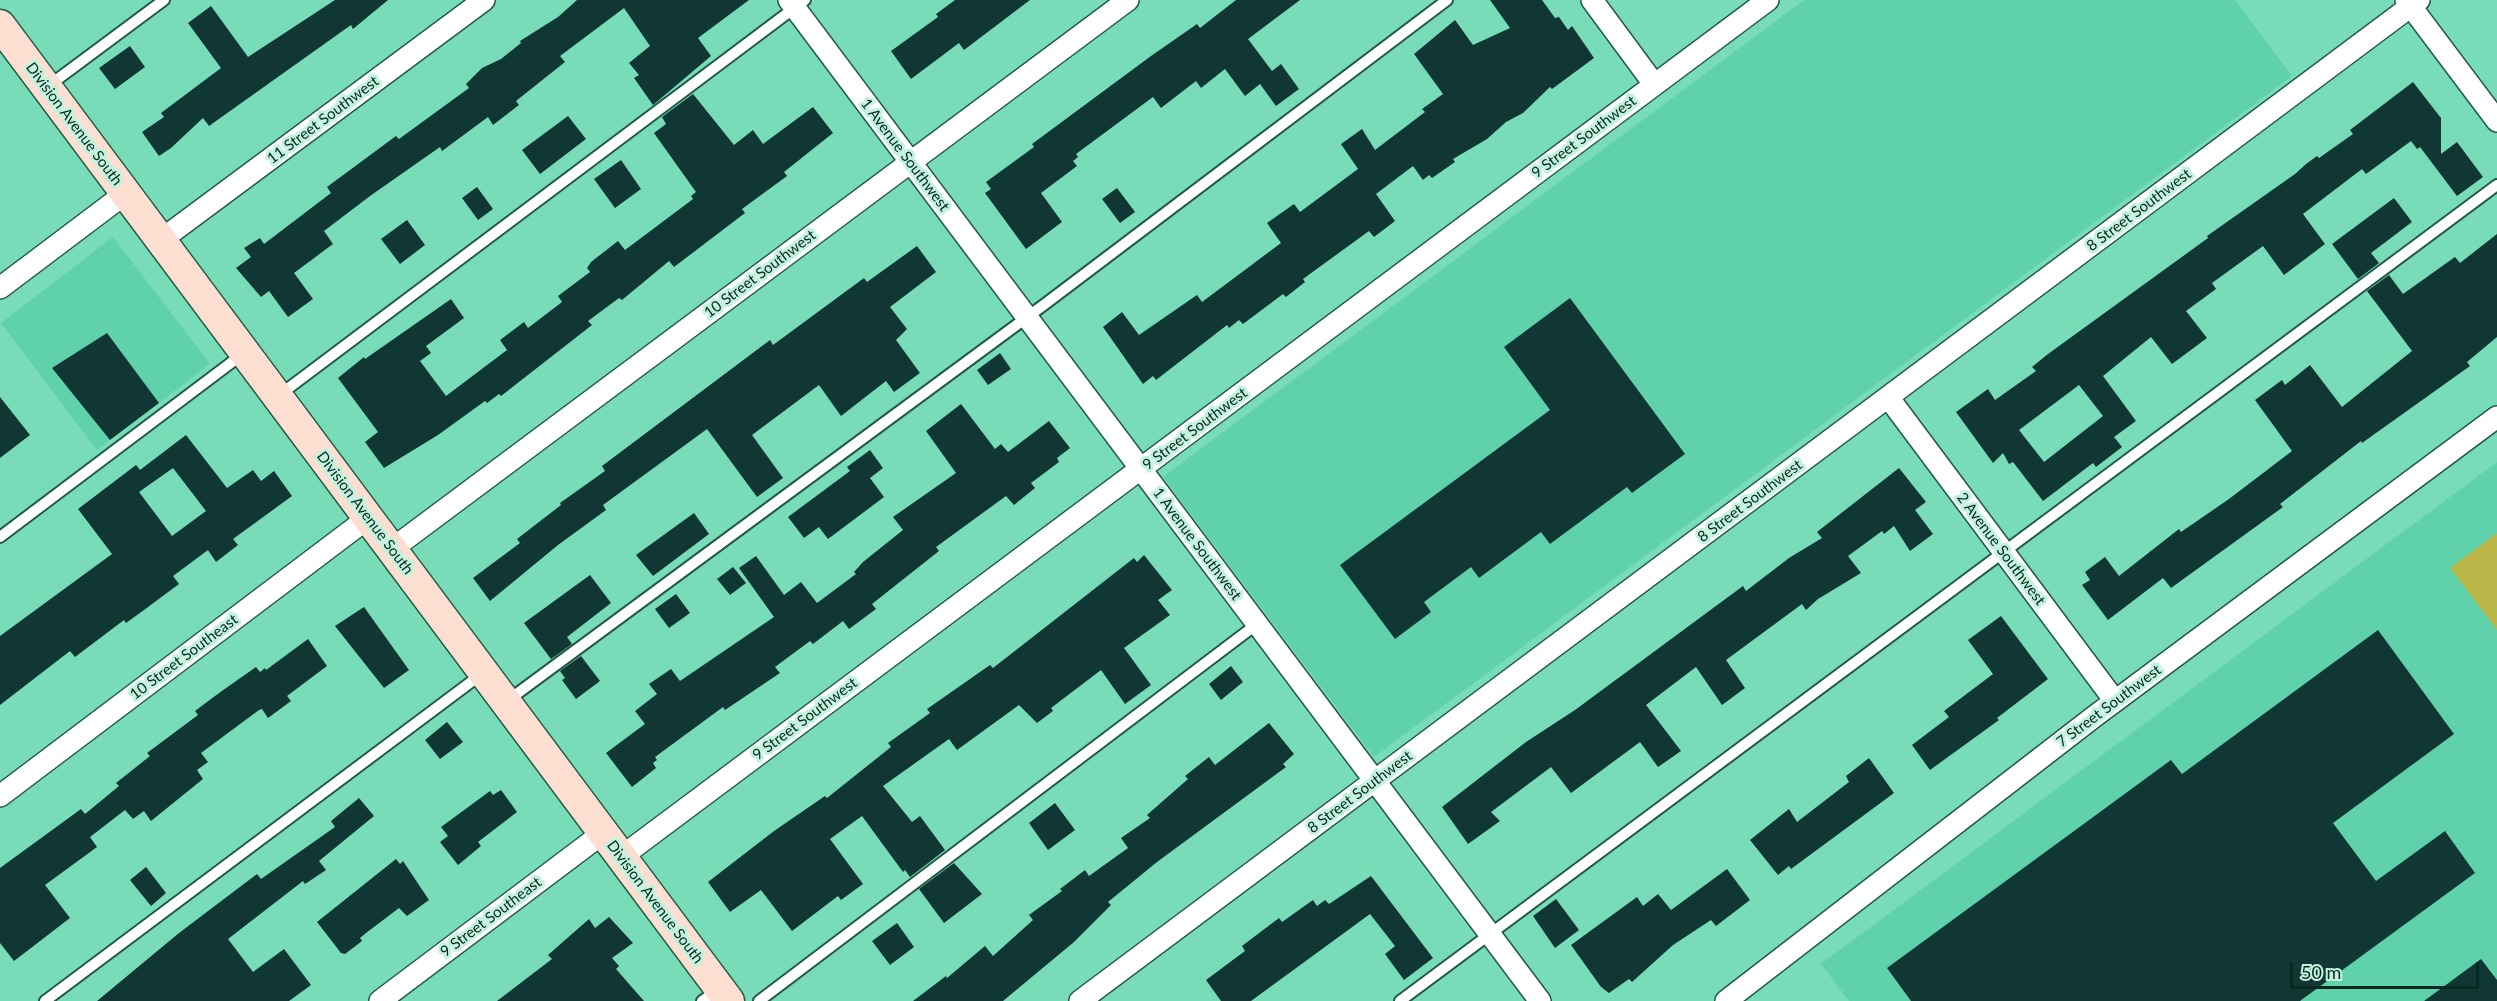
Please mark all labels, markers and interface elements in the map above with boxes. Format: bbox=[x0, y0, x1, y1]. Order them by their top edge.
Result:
street label: Division Avenue South bbox=[22, 59, 126, 189]
street label: 11 Street Southwest bbox=[264, 72, 382, 168]
street label: 9 Street Southwest bbox=[1528, 92, 1640, 182]
street label: 1 Avenue Southwest bbox=[857, 95, 953, 215]
street label: 8 Street Southwest bbox=[2083, 165, 2195, 255]
street label: 10 Street Southwest bbox=[701, 226, 819, 322]
street label: 9 Street Southwest bbox=[1139, 384, 1251, 474]
street label: Division Avenue South bbox=[313, 448, 417, 578]
street label: 8 Street Southwest bbox=[1694, 456, 1806, 546]
street label: 1 Avenue Southwest bbox=[1149, 484, 1245, 604]
street label: 2 Avenue Southwest bbox=[1953, 489, 2049, 609]
street label: 10 Street Southeast bbox=[126, 611, 242, 703]
street label: 7 Street Southwest bbox=[2053, 661, 2165, 751]
street label: 9 Street Southwest bbox=[749, 674, 861, 764]
street label: 8 Street Southwest bbox=[1304, 747, 1416, 837]
street label: Division Avenue South bbox=[603, 837, 707, 967]
street label: 9 Street Southeast bbox=[437, 873, 545, 961]
scale bar bbox=[2293, 950, 2482, 988]
text: 50 m bbox=[2301, 961, 2341, 983]

